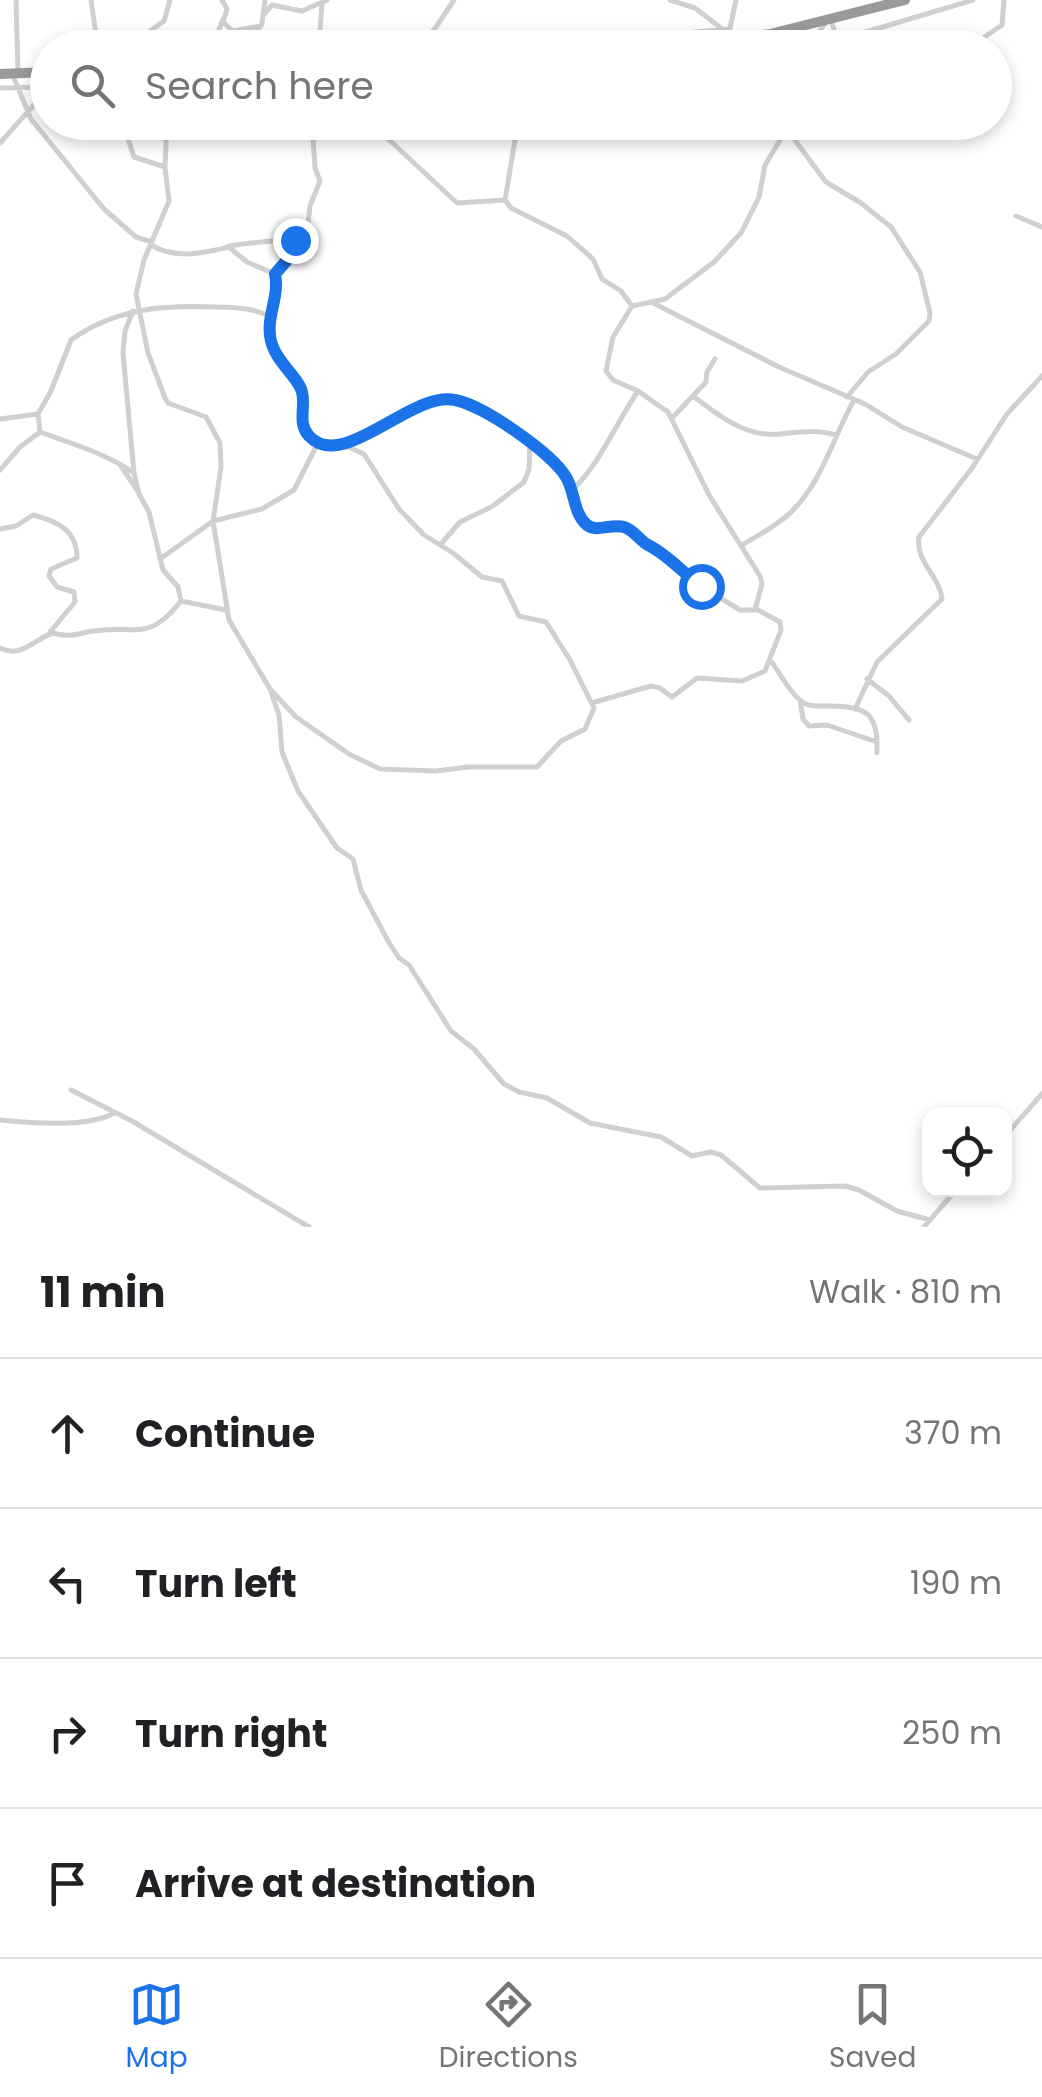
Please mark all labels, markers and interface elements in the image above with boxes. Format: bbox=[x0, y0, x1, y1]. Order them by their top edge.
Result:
search box bbox=[30, 30, 1012, 140]
icon: search bbox=[65, 58, 120, 113]
text: Search here bbox=[145, 59, 374, 112]
route end bbox=[273, 218, 319, 264]
route start bbox=[679, 564, 725, 610]
map controls bbox=[922, 1107, 1012, 1197]
button: locate bbox=[922, 1107, 1012, 1197]
text: 11 min bbox=[40, 1263, 166, 1322]
text: Walk · 810 m bbox=[809, 1269, 1002, 1314]
icon: ahead bbox=[40, 1406, 95, 1461]
text: Continue bbox=[135, 1407, 315, 1460]
text: 370 m bbox=[904, 1410, 1002, 1455]
icon: left bbox=[40, 1556, 95, 1611]
text: Turn left bbox=[135, 1557, 297, 1610]
text: 190 m bbox=[910, 1560, 1002, 1605]
icon: right bbox=[40, 1706, 95, 1761]
text: Turn right bbox=[135, 1707, 327, 1760]
text: 250 m bbox=[902, 1710, 1002, 1755]
icon: arrive bbox=[40, 1856, 95, 1911]
text: Arrive at destination bbox=[135, 1857, 536, 1910]
tab: Map bbox=[126, 1977, 188, 2079]
tab: Directions bbox=[439, 1977, 578, 2079]
tab: Saved bbox=[829, 1977, 916, 2079]

